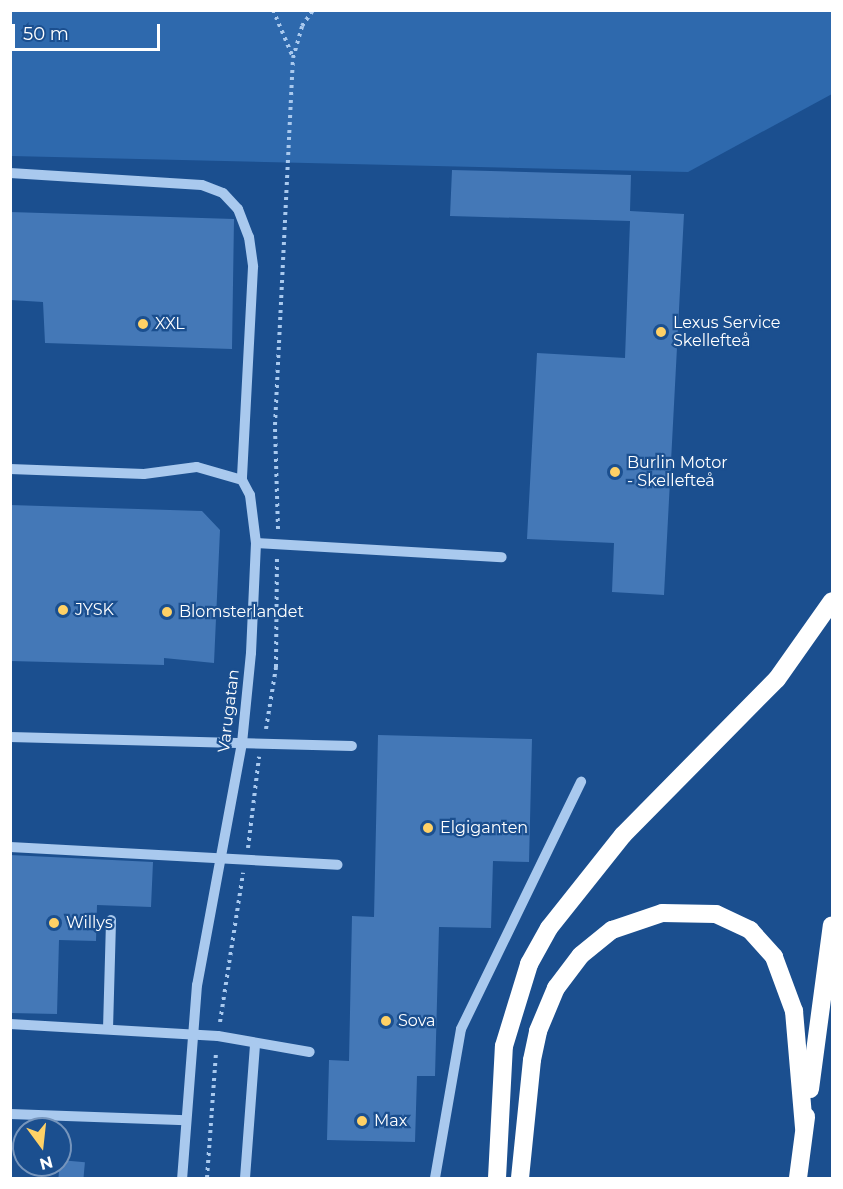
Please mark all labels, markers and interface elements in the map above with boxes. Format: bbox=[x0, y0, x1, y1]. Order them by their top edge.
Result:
scale bar bbox=[15, 12, 164, 50]
text: 50 m bbox=[23, 23, 69, 45]
place label: Lexus Service Skellefteå bbox=[673, 313, 781, 351]
place label: XXL bbox=[155, 314, 185, 334]
marker: XXL bbox=[136, 317, 150, 331]
marker: Lexus Service Skellefteå bbox=[654, 325, 668, 339]
place label: Burlin Motor - Skellefteå bbox=[627, 453, 728, 491]
marker: Burlin Motor - Skellefteå bbox=[608, 465, 622, 479]
place label: JYSK bbox=[75, 600, 114, 620]
place label: Blomsterlandet bbox=[179, 602, 304, 622]
marker: JYSK bbox=[56, 603, 70, 617]
marker: Blomsterlandet bbox=[160, 605, 174, 619]
street label: Varugatan bbox=[214, 668, 244, 754]
place label: Elgiganten bbox=[440, 818, 528, 838]
marker: Elgiganten bbox=[421, 821, 435, 835]
place label: Willys bbox=[66, 913, 113, 933]
marker: Willys bbox=[47, 916, 61, 930]
place label: Sova bbox=[398, 1011, 435, 1031]
marker: Sova bbox=[379, 1014, 393, 1028]
place label: Max bbox=[374, 1111, 407, 1131]
marker: Max bbox=[355, 1114, 369, 1128]
north arrow bbox=[12, 1117, 72, 1177]
text: N bbox=[38, 1152, 55, 1174]

